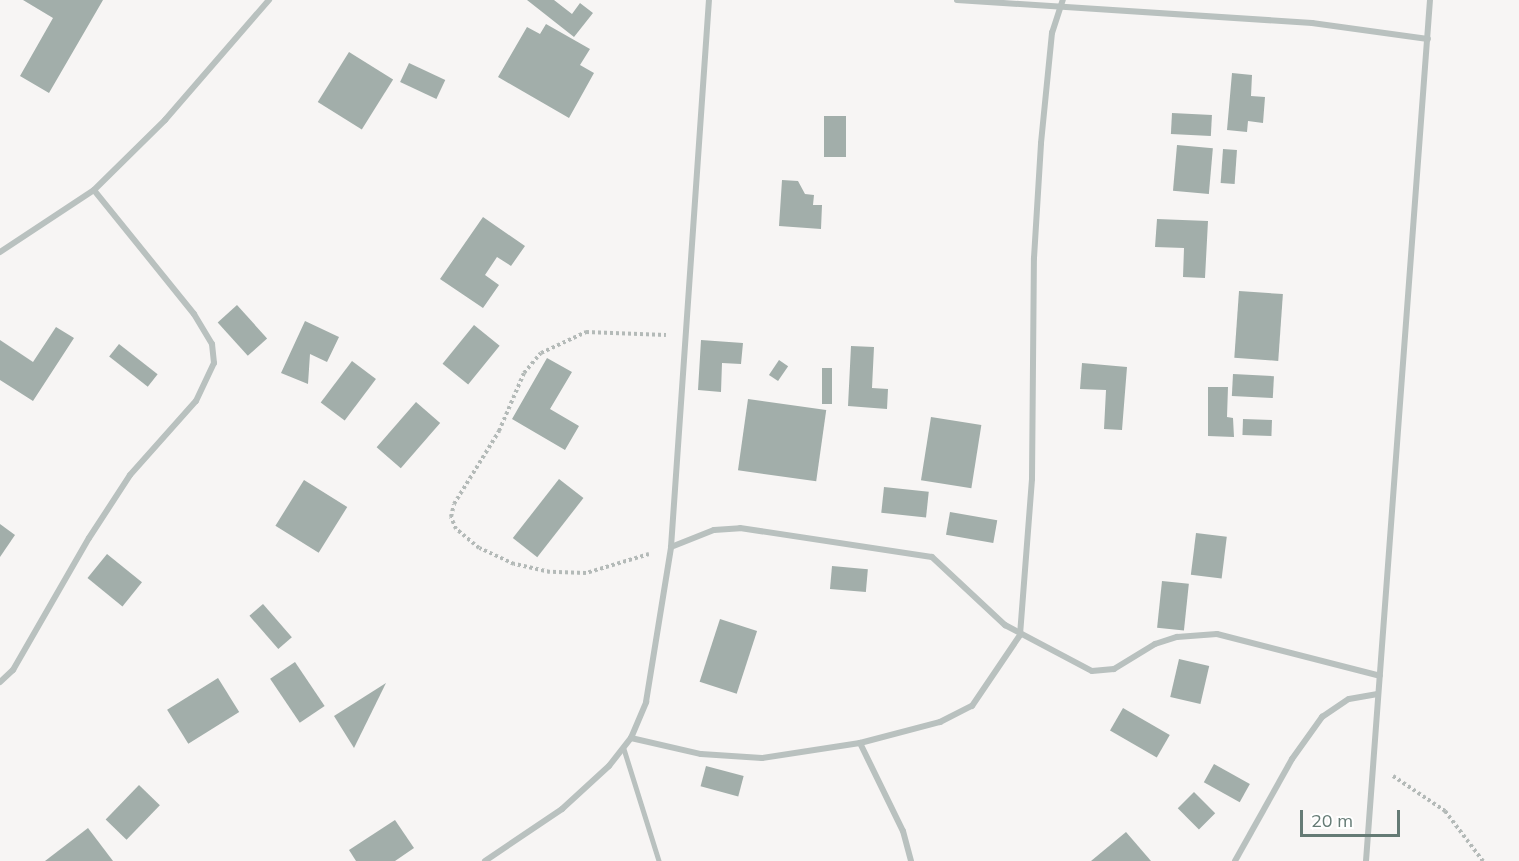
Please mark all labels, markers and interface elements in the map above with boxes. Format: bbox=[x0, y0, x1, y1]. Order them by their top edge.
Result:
scale bar bbox=[1303, 798, 1404, 836]
text: 20 m bbox=[1311, 809, 1353, 832]

